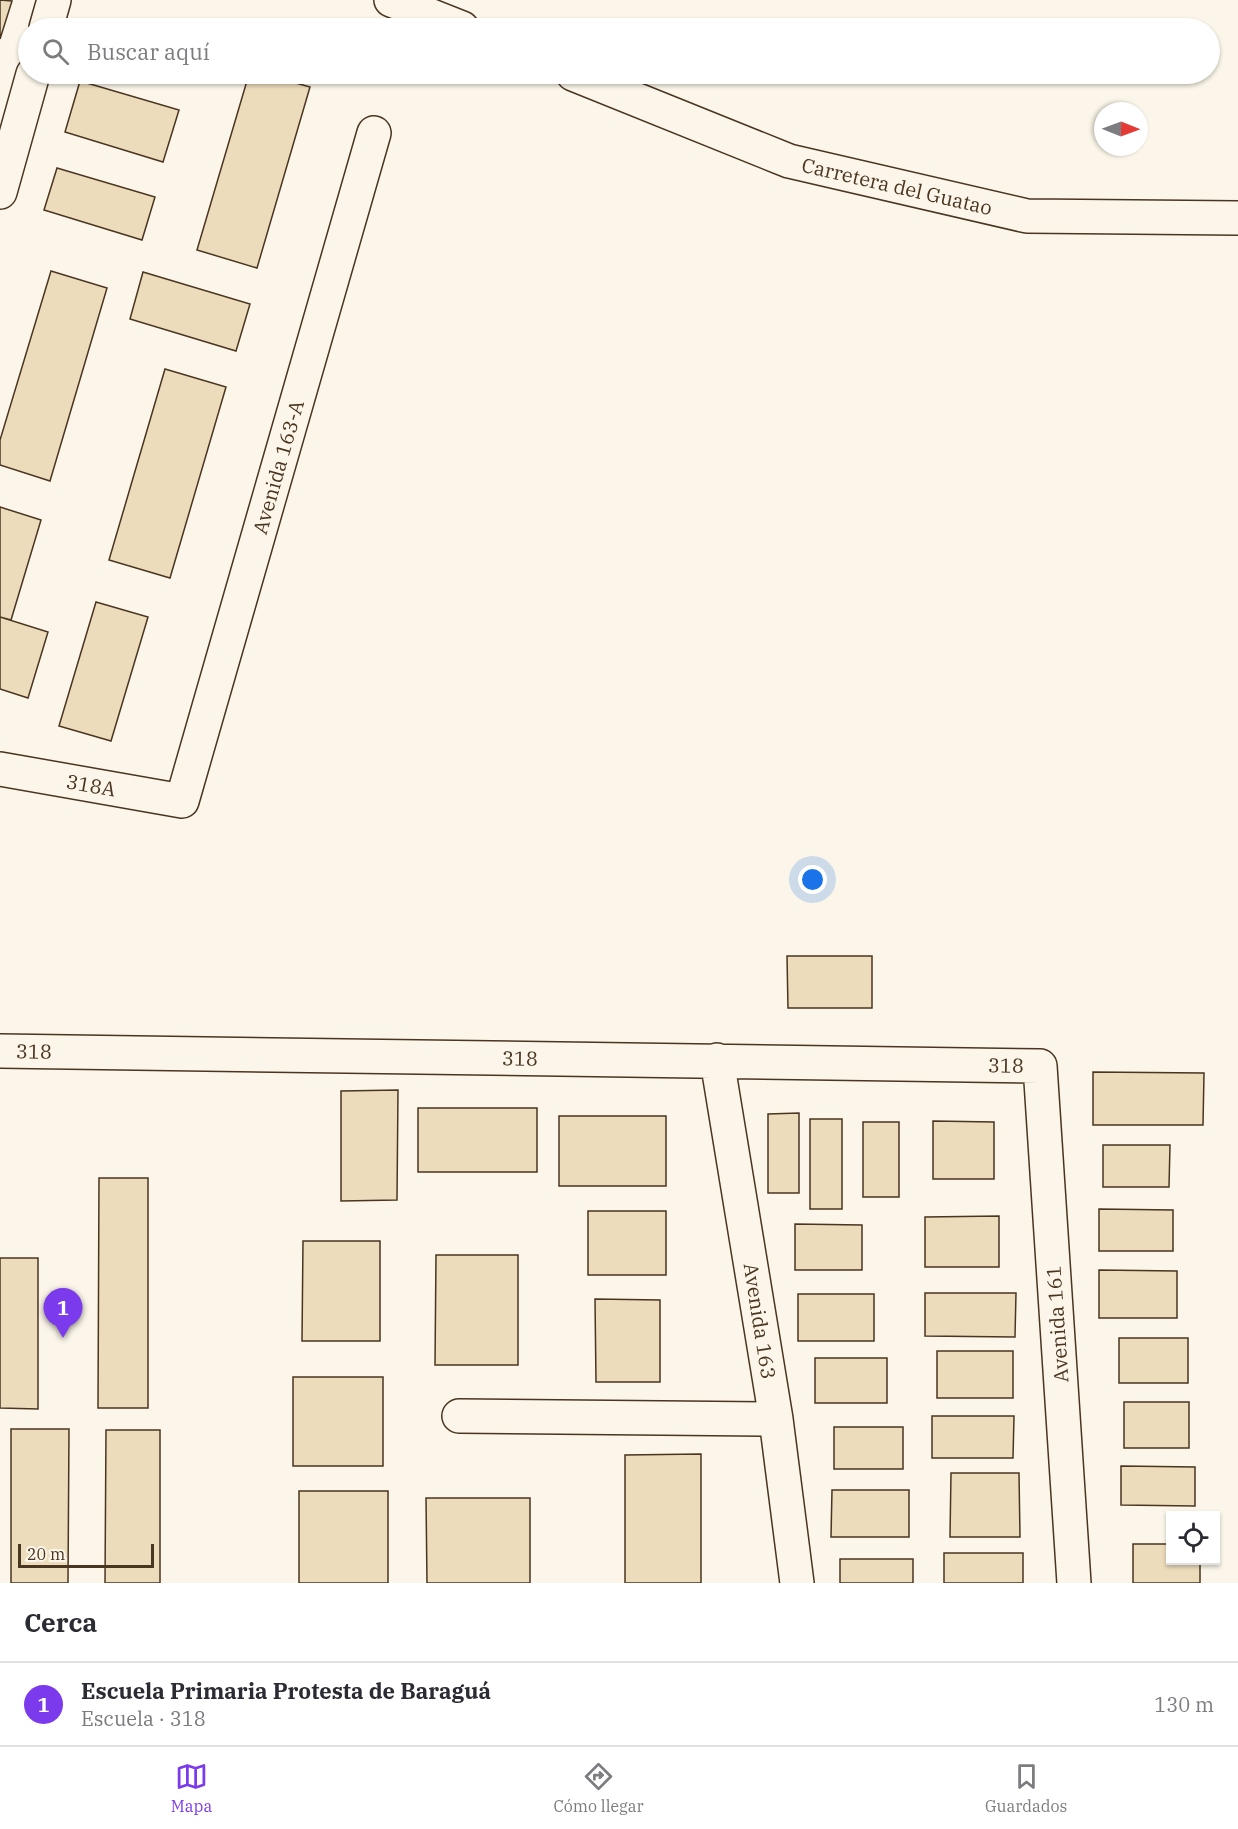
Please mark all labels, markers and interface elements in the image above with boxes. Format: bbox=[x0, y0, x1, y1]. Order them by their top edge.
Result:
search box bbox=[18, 18, 1220, 84]
icon: search bbox=[39, 35, 72, 68]
text: Buscar aquí bbox=[87, 37, 210, 66]
north arrow bbox=[1094, 102, 1148, 156]
street label: Carretera del Guatao bbox=[799, 151, 995, 221]
street label: Avenida 163-A bbox=[246, 397, 310, 537]
street label: 318A bbox=[64, 767, 118, 803]
your location bbox=[798, 865, 827, 894]
street label: 318 bbox=[16, 1037, 52, 1065]
street label: 318 bbox=[502, 1044, 538, 1072]
street label: 318 bbox=[988, 1051, 1024, 1079]
street label: Avenida 163 bbox=[737, 1261, 783, 1381]
street label: Avenida 161 bbox=[1039, 1265, 1075, 1383]
pin: 1 bbox=[44, 1288, 82, 1338]
map controls bbox=[1166, 1511, 1220, 1565]
button: locate bbox=[1166, 1511, 1220, 1565]
scale bar bbox=[18, 1541, 154, 1568]
text: 20 m bbox=[27, 1544, 65, 1564]
text: Cerca bbox=[24, 1605, 97, 1639]
text: Escuela Primaria Protesta de Baraguá bbox=[81, 1676, 491, 1705]
text: 1 bbox=[38, 1691, 50, 1718]
text: 130 m bbox=[1154, 1691, 1214, 1718]
text: Escuela · 318 bbox=[81, 1705, 206, 1732]
tab: Mapa bbox=[171, 1760, 212, 1816]
tab: Cómo llegar bbox=[554, 1760, 644, 1816]
tab: Guardados bbox=[985, 1760, 1067, 1816]

